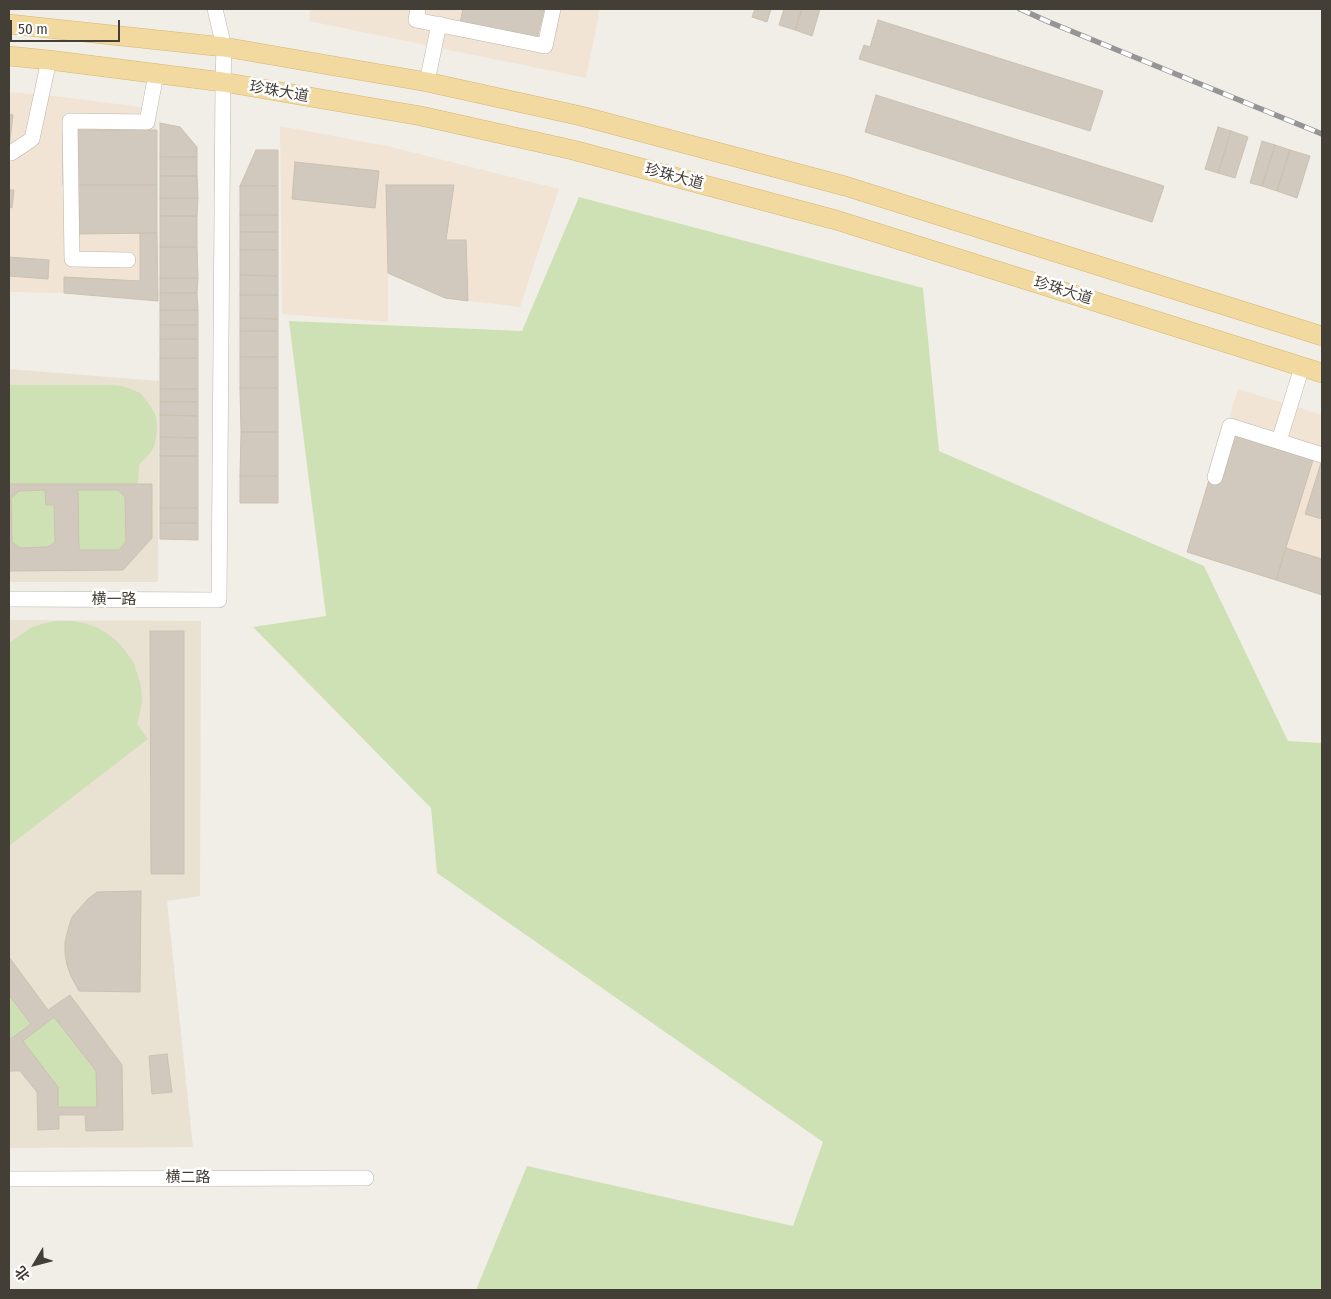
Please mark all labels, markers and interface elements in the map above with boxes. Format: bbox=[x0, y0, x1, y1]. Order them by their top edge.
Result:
scale bar bbox=[12, 10, 122, 42]
text: 50 m bbox=[18, 20, 48, 38]
street label: 珍珠大道 bbox=[248, 78, 310, 106]
street label: 珍珠大道 bbox=[643, 161, 705, 193]
street label: 珍珠大道 bbox=[1032, 274, 1094, 308]
street label: 横一路 bbox=[92, 591, 136, 609]
street label: 横二路 bbox=[166, 1169, 210, 1187]
north arrow bbox=[10, 1239, 60, 1289]
text: 北 bbox=[12, 1263, 34, 1284]

